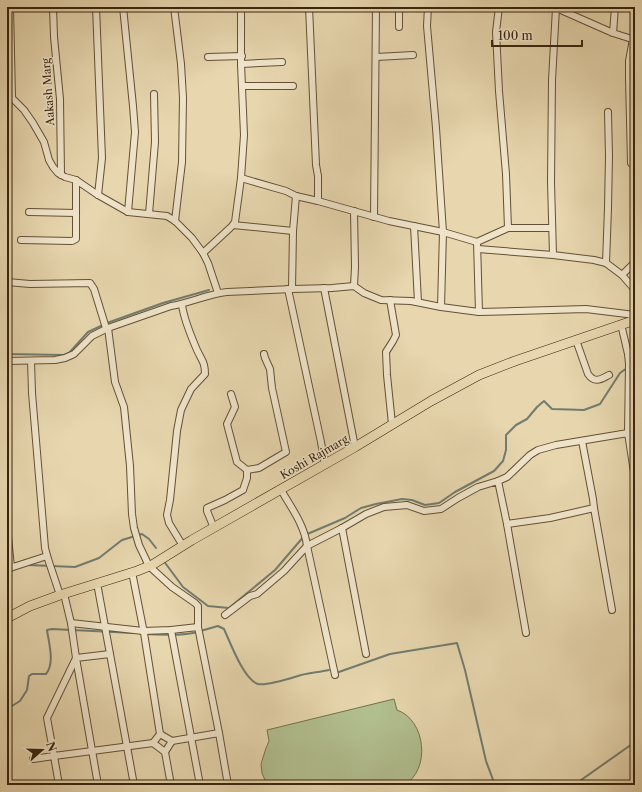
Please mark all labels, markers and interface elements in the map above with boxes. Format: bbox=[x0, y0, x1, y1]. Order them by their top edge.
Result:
scale bar bbox=[492, 22, 582, 48]
text: 100 m bbox=[498, 28, 533, 43]
street label: Aakash Marg bbox=[39, 58, 57, 127]
street label: Koshi Rajmarg bbox=[277, 432, 351, 482]
north arrow bbox=[22, 730, 62, 770]
text: N bbox=[43, 740, 60, 754]

